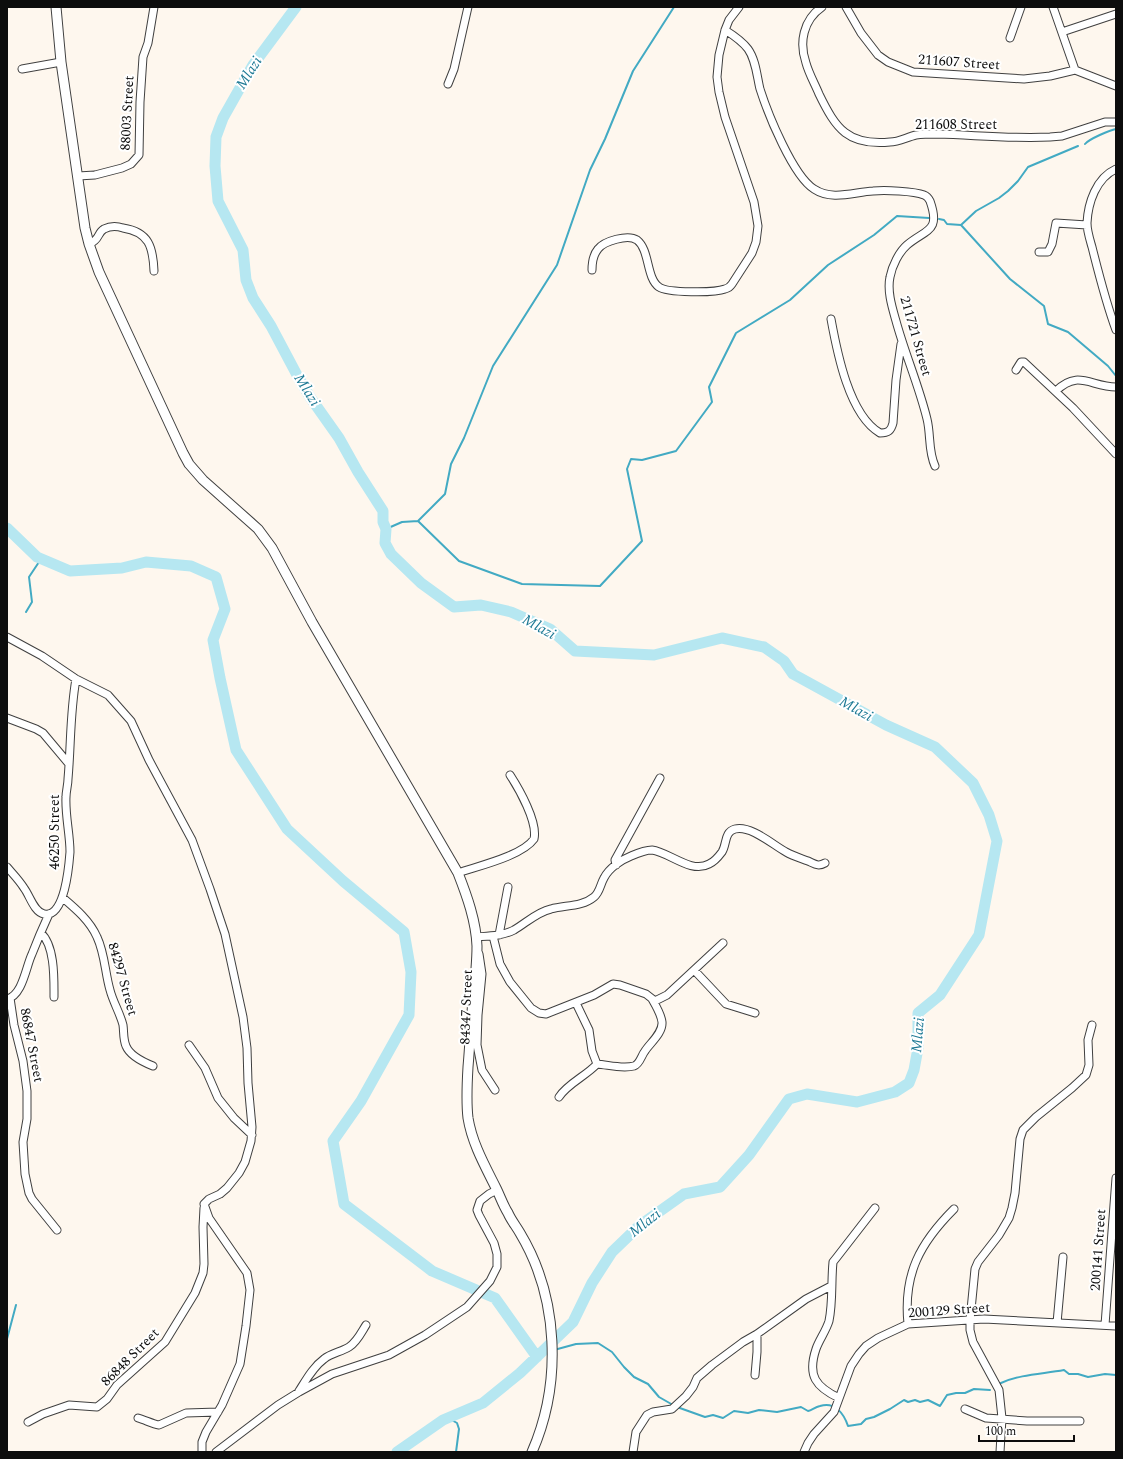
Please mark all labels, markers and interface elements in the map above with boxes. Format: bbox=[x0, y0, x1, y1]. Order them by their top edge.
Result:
street label: 211607 Street bbox=[917, 49, 1001, 75]
water label: Mlazi bbox=[230, 52, 268, 94]
street label: 88003 Street bbox=[115, 75, 139, 151]
street label: 211608 Street bbox=[915, 114, 997, 135]
street label: 211721 Street bbox=[895, 294, 937, 378]
water label: Mlazi bbox=[288, 369, 326, 411]
water label: Mlazi bbox=[518, 608, 560, 646]
water label: Mlazi bbox=[835, 690, 877, 728]
street label: 46250 Street bbox=[44, 794, 65, 870]
street label: 84297 Street bbox=[103, 940, 143, 1018]
street label: 84347 Street bbox=[454, 969, 478, 1045]
street label: 86847 Street bbox=[15, 1006, 49, 1084]
water label: Mlazi bbox=[905, 1016, 931, 1054]
water label: Mlazi bbox=[624, 1203, 666, 1243]
street label: 200141 Street bbox=[1085, 1208, 1111, 1292]
street label: 200129 Street bbox=[907, 1297, 991, 1323]
street label: 86848 Street bbox=[96, 1323, 164, 1391]
scale bar bbox=[979, 1417, 1074, 1443]
text: 100 m bbox=[985, 1422, 1016, 1441]

